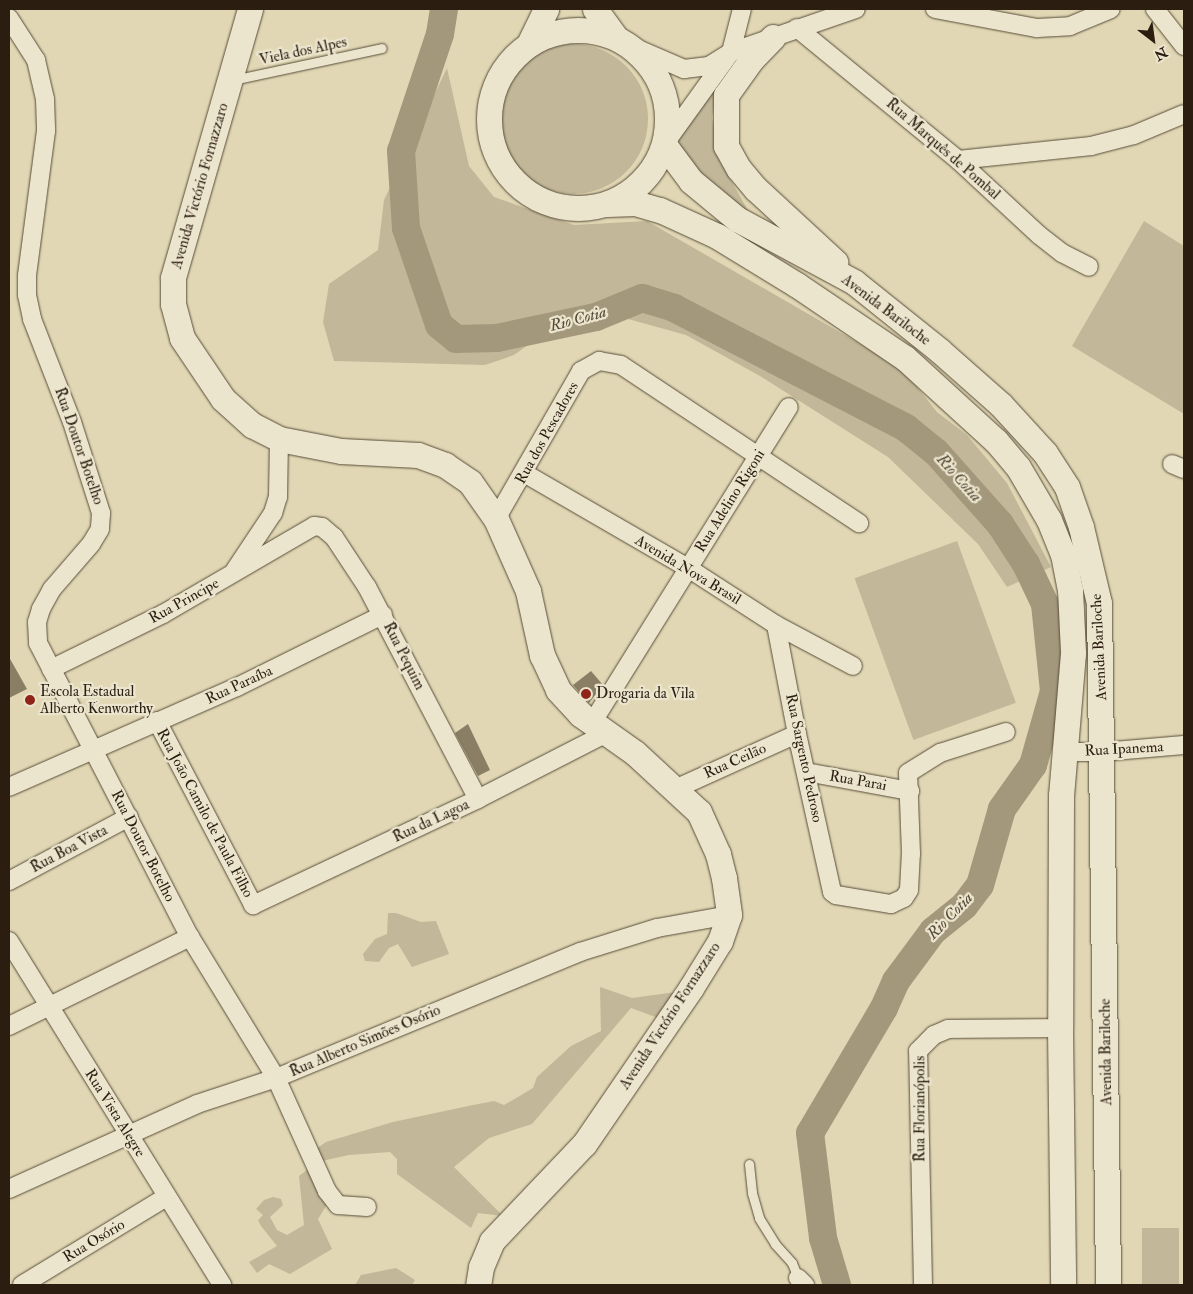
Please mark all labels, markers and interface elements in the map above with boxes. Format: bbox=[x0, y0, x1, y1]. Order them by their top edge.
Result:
north arrow bbox=[1128, 15, 1178, 65]
street label: Viela dos Alpes bbox=[258, 33, 348, 69]
text: N bbox=[1151, 43, 1170, 64]
street label: Rua Marquês de Pombal bbox=[882, 95, 1004, 203]
street label: Avenida Victório Fornazzaro bbox=[168, 101, 232, 271]
street label: Avenida Bariloche bbox=[838, 271, 934, 349]
water label: Rio Cotia bbox=[548, 302, 608, 336]
street label: Rua dos Pescadores bbox=[511, 379, 583, 487]
street label: Rua Doutor Botelho bbox=[51, 385, 107, 507]
street label: Rua Adelino Rigoni bbox=[691, 446, 769, 556]
water label: Rio Cotia bbox=[933, 450, 985, 506]
street label: Avenida Nova Brasil bbox=[632, 531, 744, 609]
street label: Rua Principe bbox=[146, 574, 222, 628]
street label: Avenida Bariloche bbox=[1087, 593, 1111, 701]
street label: Rua Pequim bbox=[379, 619, 429, 693]
street label: Rua Paraíba bbox=[203, 662, 275, 708]
place label: Escola Estadual Alberto Kenworthy bbox=[40, 682, 153, 717]
place label: Drogaria da Vila bbox=[596, 685, 695, 703]
marker: Drogaria da Vila bbox=[580, 688, 592, 700]
street label: Rua Sargento Pedroso bbox=[782, 692, 826, 824]
marker: Escola Estadual Alberto Kenworthy bbox=[24, 694, 36, 706]
street label: Rua João Camilo de Paula Filho bbox=[153, 726, 257, 900]
street label: Rua Ipanema bbox=[1084, 738, 1164, 760]
street label: Rua Ceilão bbox=[701, 739, 769, 783]
street label: Rua Parai bbox=[828, 767, 888, 795]
street label: Rua Doutor Botelho bbox=[107, 787, 179, 905]
street label: Rua da Lagoa bbox=[390, 795, 472, 847]
street label: Rua Boa Vista bbox=[27, 821, 111, 877]
water label: Rio Cotia bbox=[923, 889, 977, 943]
street label: Avenida Victório Fornazzaro bbox=[616, 939, 724, 1093]
street label: Avenida Bariloche bbox=[1096, 998, 1116, 1106]
street label: Rua Alberto Simões Osório bbox=[287, 1001, 443, 1081]
street label: Rua Florianópolis bbox=[911, 1056, 929, 1162]
street label: Rua Vista Alegre bbox=[81, 1066, 149, 1160]
street label: Rua Osório bbox=[60, 1216, 128, 1266]

